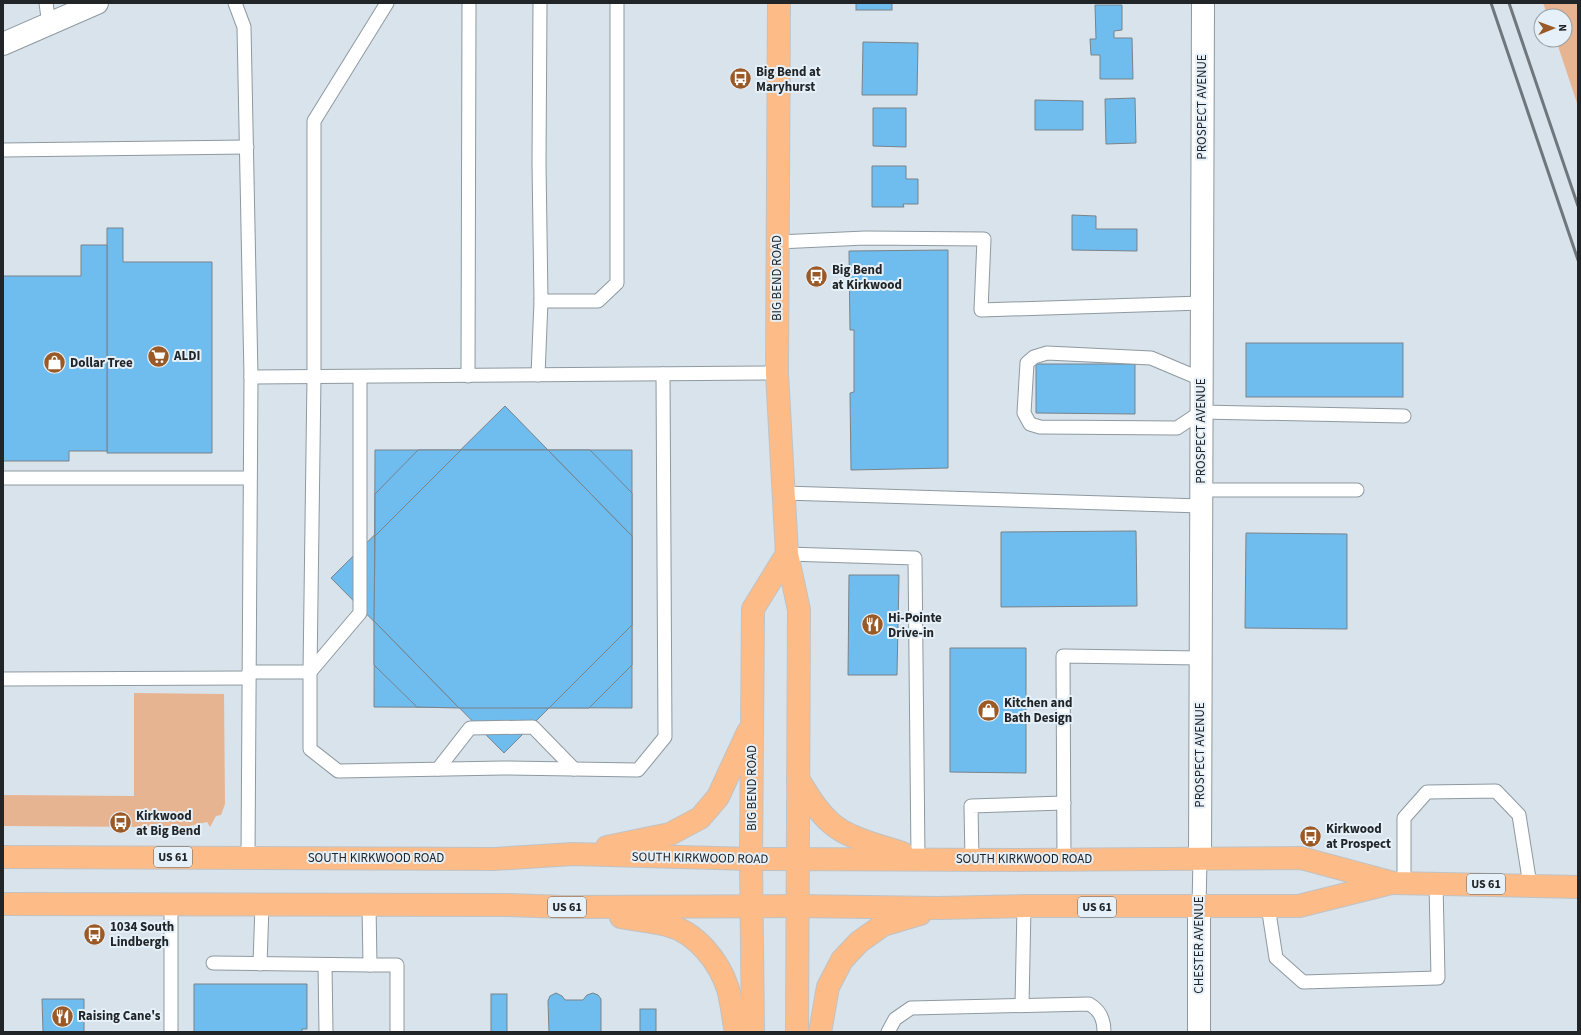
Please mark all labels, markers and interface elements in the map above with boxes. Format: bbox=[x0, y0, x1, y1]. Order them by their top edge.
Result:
north arrow bbox=[1533, 8, 1573, 48]
text: N bbox=[1555, 24, 1570, 32]
street label: PROSPECT AVENUE bbox=[1193, 54, 1211, 160]
place label: Big Bend at Maryhurst bbox=[756, 63, 821, 96]
bus stop icon: Big Bend at Maryhurst bbox=[727, 66, 753, 92]
street label: BIG BEND ROAD bbox=[768, 235, 786, 321]
place label: Big Bend at Kirkwood bbox=[832, 261, 902, 294]
bus stop icon: Big Bend at Kirkwood bbox=[804, 264, 830, 290]
supermarket icon: ALDI bbox=[146, 343, 172, 369]
place label: ALDI bbox=[173, 347, 200, 365]
shop icon: Dollar Tree bbox=[42, 350, 68, 376]
place label: Dollar Tree bbox=[70, 354, 133, 372]
street label: PROSPECT AVENUE bbox=[1192, 378, 1210, 484]
place label: Hi-Pointe Drive-in bbox=[888, 609, 942, 642]
restaurant icon: Hi-Pointe Drive-in bbox=[860, 612, 886, 638]
place label: Kitchen and Bath Design bbox=[1004, 694, 1072, 727]
shop icon: Kitchen and Bath Design bbox=[975, 697, 1001, 723]
street label: PROSPECT AVENUE bbox=[1191, 702, 1209, 808]
street label: BIG BEND ROAD bbox=[743, 745, 761, 831]
place label: Kirkwood at Big Bend bbox=[136, 807, 201, 840]
bus stop icon: Kirkwood at Big Bend bbox=[107, 810, 133, 836]
place label: Kirkwood at Prospect bbox=[1326, 820, 1391, 853]
bus stop icon: Kirkwood at Prospect bbox=[1298, 823, 1324, 849]
road number: US 61 bbox=[154, 847, 192, 867]
street label: SOUTH KIRKWOOD ROAD bbox=[632, 848, 768, 868]
street label: SOUTH KIRKWOOD ROAD bbox=[308, 849, 444, 867]
street label: SOUTH KIRKWOOD ROAD bbox=[956, 850, 1092, 868]
road number: US 61 bbox=[1467, 874, 1505, 894]
street label: CHESTER AVENUE bbox=[1190, 896, 1208, 994]
road number: US 61 bbox=[548, 897, 586, 917]
road number: US 61 bbox=[1078, 897, 1116, 917]
place label: 1034 South Lindbergh bbox=[110, 918, 174, 951]
bus stop icon: 1034 South Lindbergh bbox=[81, 921, 107, 947]
restaurant icon: Raising Cane's bbox=[50, 1003, 76, 1029]
place label: Raising Cane's bbox=[78, 1007, 161, 1025]

